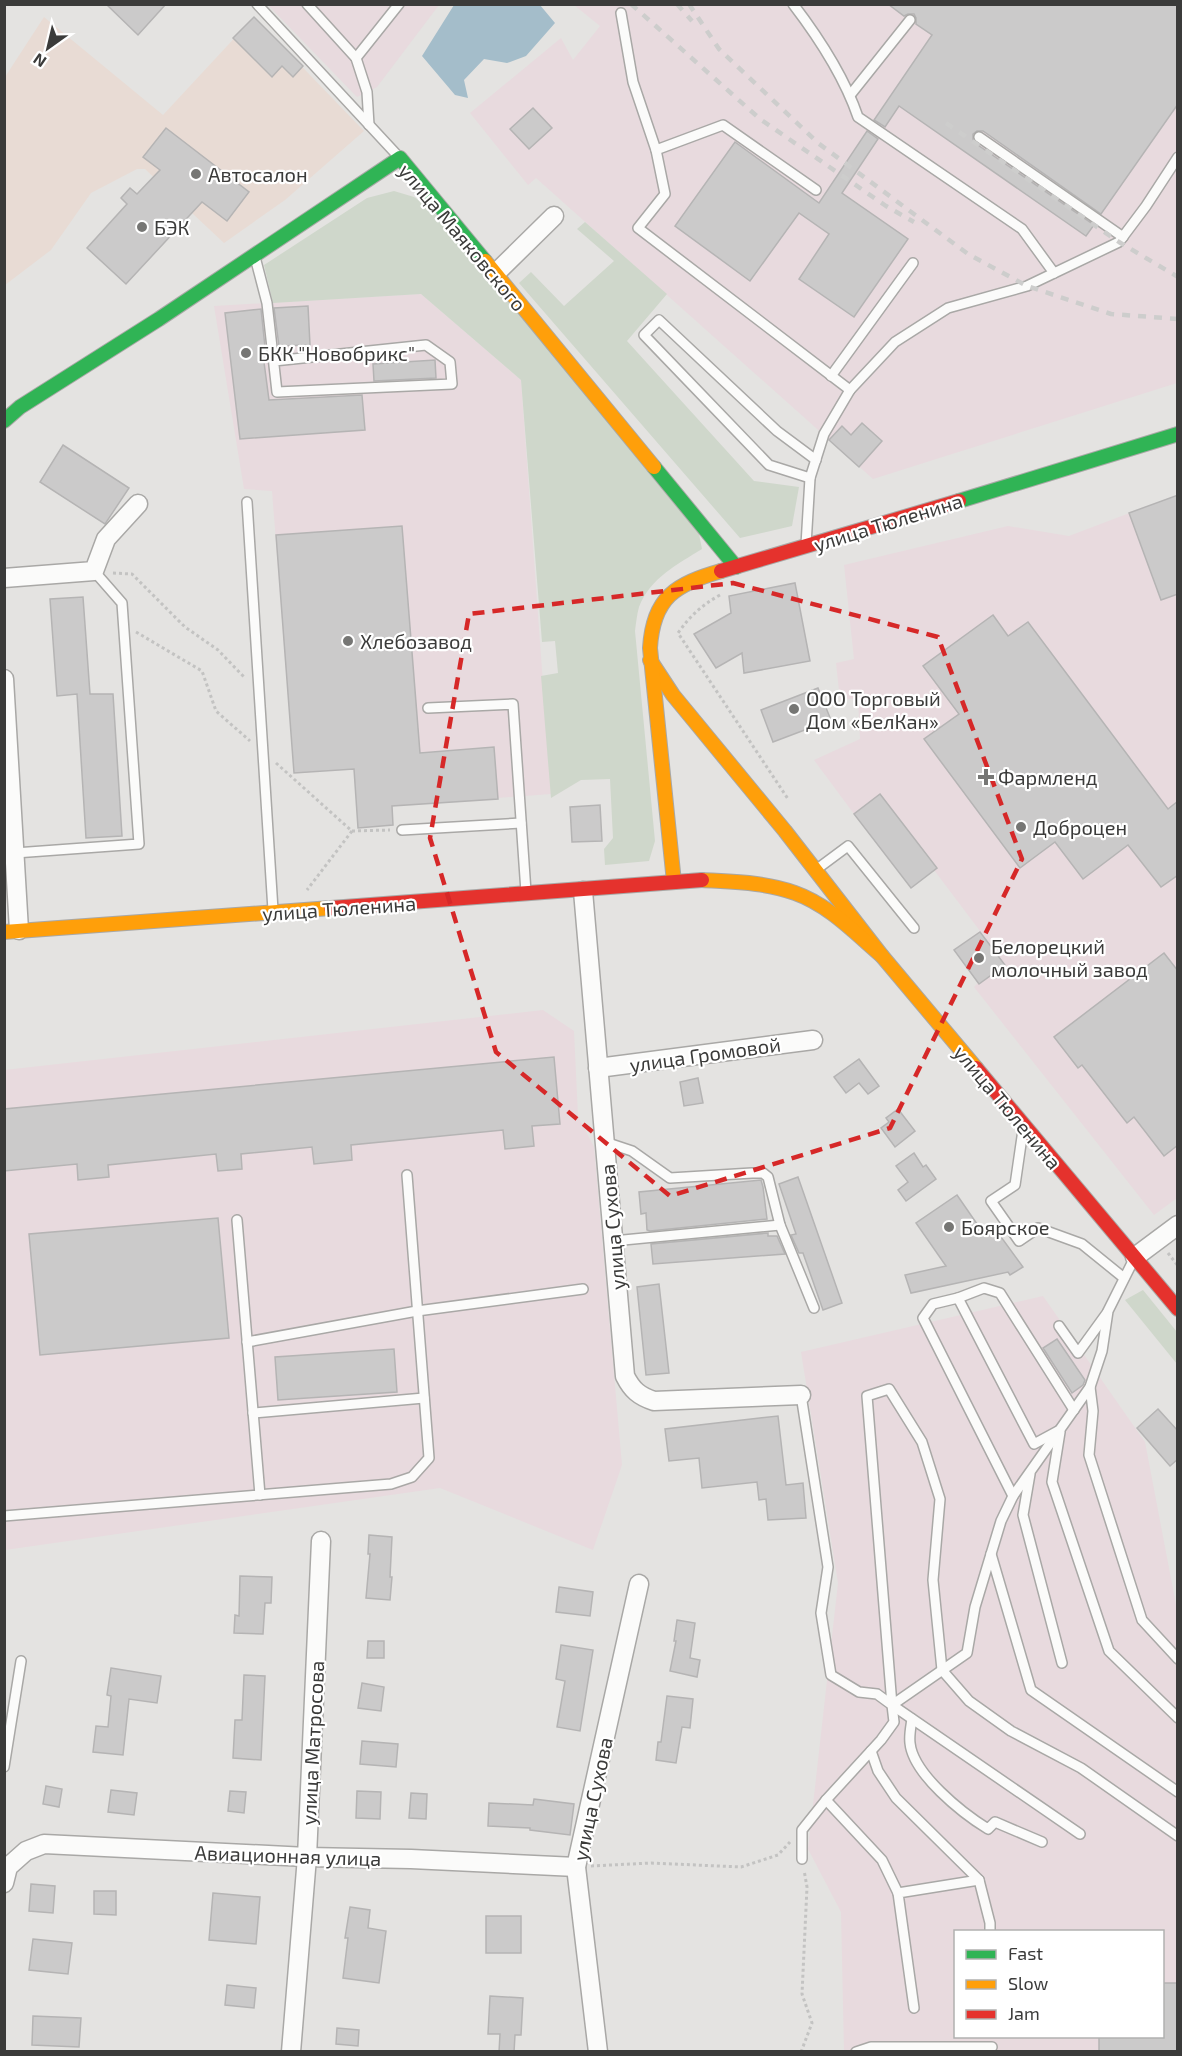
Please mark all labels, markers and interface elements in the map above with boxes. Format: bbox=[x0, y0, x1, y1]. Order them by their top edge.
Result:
north arrow bbox=[18, 18, 78, 78]
text: N bbox=[29, 50, 49, 72]
street label: улица Маяковского bbox=[393, 158, 532, 316]
place label: Автосалон bbox=[208, 162, 308, 186]
marker: Автосалон bbox=[189, 167, 203, 181]
place label: БЭК bbox=[154, 215, 190, 239]
marker: БЭК bbox=[135, 220, 149, 234]
place label: БКК "Новобрикс" bbox=[258, 341, 415, 365]
marker: БКК "Новобрикс" bbox=[239, 346, 253, 360]
street label: улица Тюленина bbox=[811, 488, 966, 557]
place label: Хлебозавод bbox=[360, 629, 472, 653]
marker: Хлебозавод bbox=[341, 634, 355, 648]
place label: ООО Торговый Дом «БелКан» bbox=[806, 686, 941, 733]
marker: ООО Торговый Дом «БелКан» bbox=[787, 702, 801, 716]
place label: Фармленд bbox=[998, 765, 1098, 789]
marker: Фармленд bbox=[979, 770, 993, 784]
place label: Доброцен bbox=[1033, 815, 1127, 839]
marker: Доброцен bbox=[1014, 820, 1028, 834]
street label: улица Тюленина bbox=[261, 891, 417, 926]
place label: Белорецкий молочный завод bbox=[991, 934, 1148, 981]
marker: Белорецкий молочный завод bbox=[972, 951, 986, 965]
street label: улица Громовой bbox=[628, 1032, 782, 1077]
street label: улица Тюленина bbox=[948, 1040, 1067, 1174]
street label: улица Сухова bbox=[595, 1163, 630, 1291]
place label: Боярское bbox=[961, 1215, 1050, 1239]
marker: Боярское bbox=[942, 1220, 956, 1234]
street label: улица Матросова bbox=[296, 1660, 329, 1826]
street label: улица Сухова bbox=[567, 1735, 618, 1863]
street label: Авиационная улица bbox=[194, 1840, 382, 1871]
legend bbox=[954, 1930, 1164, 2038]
text: Fast bbox=[1008, 1942, 1043, 1964]
text: Slow bbox=[1008, 1972, 1049, 1994]
text: Jam bbox=[1008, 2002, 1040, 2024]

